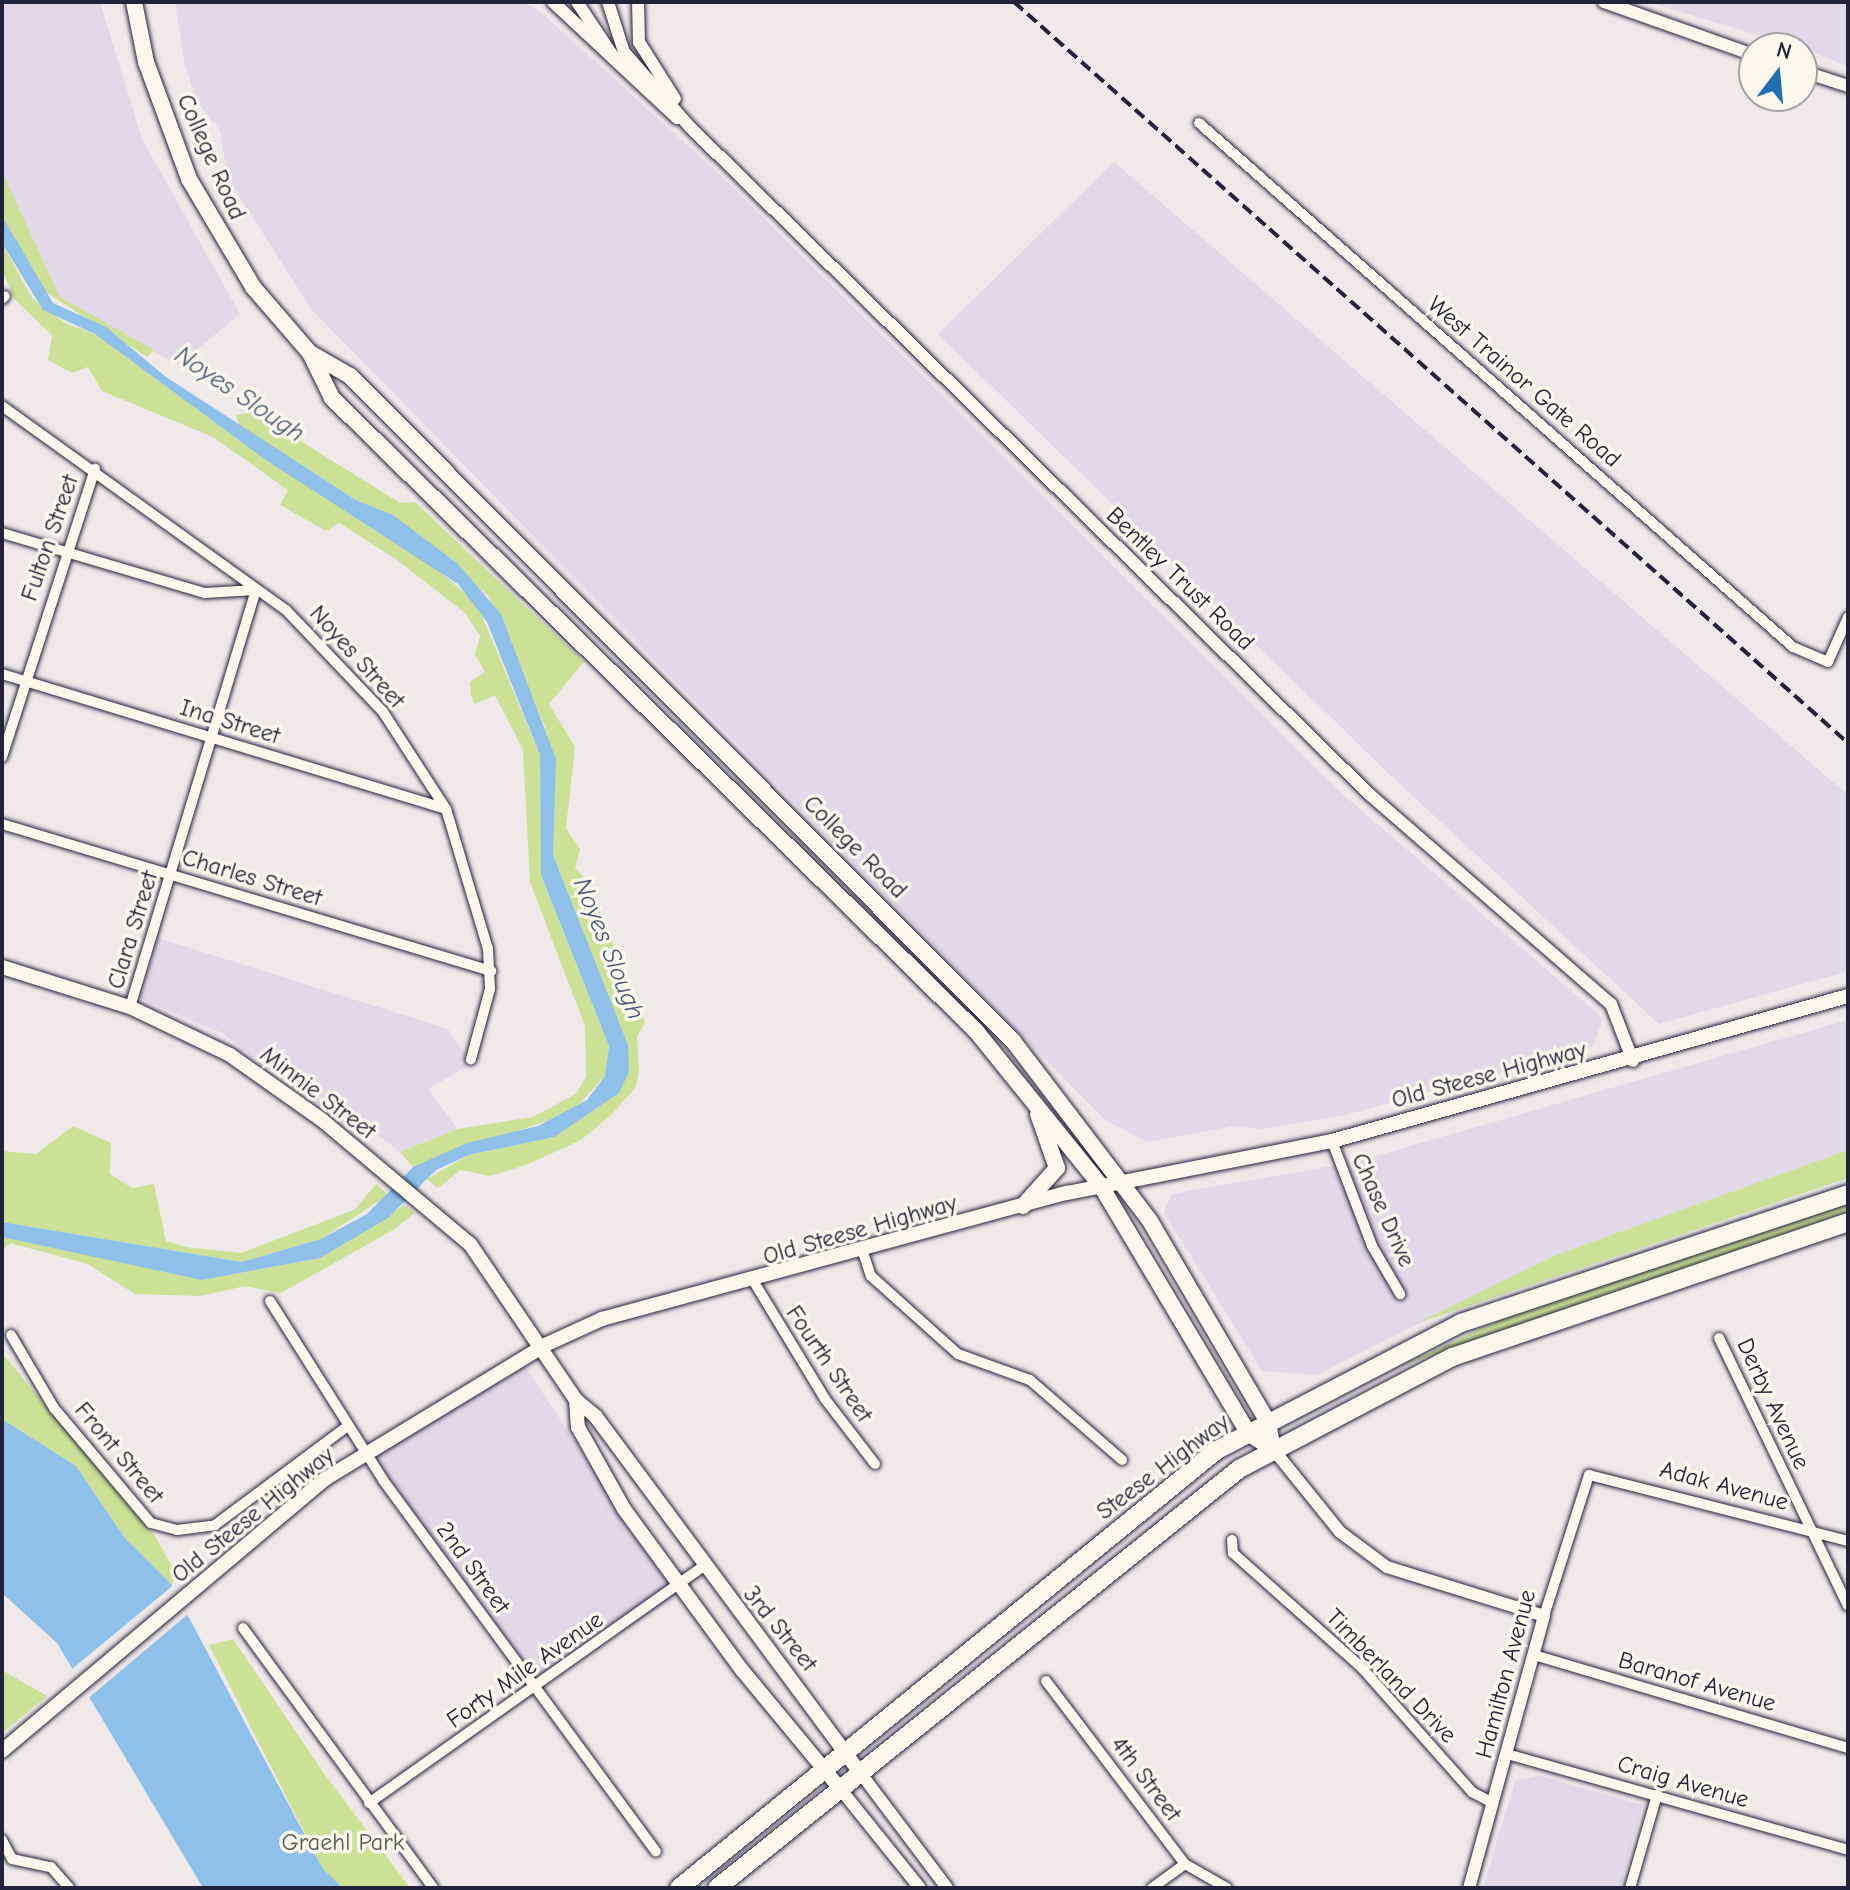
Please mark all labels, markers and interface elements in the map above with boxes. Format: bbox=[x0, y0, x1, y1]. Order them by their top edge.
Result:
north arrow bbox=[1738, 32, 1818, 112]
text: N bbox=[1774, 36, 1795, 65]
street label: College Road bbox=[170, 90, 252, 224]
street label: West Trainor Gate Road bbox=[1421, 290, 1627, 474]
water label: Noyes Slough bbox=[168, 340, 310, 450]
street label: Fulton Street bbox=[15, 471, 85, 605]
street label: Bentley Trust Road bbox=[1100, 501, 1260, 657]
street label: Noyes Street bbox=[303, 599, 411, 715]
street label: Ina Street bbox=[176, 693, 284, 751]
street label: College Road bbox=[797, 789, 913, 905]
street label: Charles Street bbox=[179, 843, 325, 913]
street label: Clara Street bbox=[101, 867, 165, 993]
water label: Noyes Slough bbox=[565, 874, 651, 1024]
street label: Old Steese Highway bbox=[1389, 1035, 1589, 1115]
street label: Minnie Street bbox=[254, 1040, 382, 1146]
street label: Chase Drive bbox=[1345, 1149, 1421, 1271]
street label: Old Steese Highway bbox=[760, 1189, 960, 1271]
street label: Fourth Street bbox=[779, 1300, 879, 1428]
street label: Derby Avenue bbox=[1730, 1334, 1816, 1474]
street label: Front Street bbox=[68, 1396, 170, 1510]
street label: Steese Highway bbox=[1091, 1408, 1235, 1526]
street label: Old Steese Highway bbox=[166, 1441, 340, 1589]
street label: Adak Avenue bbox=[1657, 1455, 1791, 1517]
street label: 2nd Street bbox=[430, 1516, 516, 1620]
street label: 3rd Street bbox=[737, 1580, 823, 1678]
street label: Hamilton Avenue bbox=[1470, 1586, 1542, 1762]
street label: Timberland Drive bbox=[1320, 1603, 1462, 1749]
street label: Forty Mile Avenue bbox=[441, 1605, 609, 1735]
street label: Baranof Avenue bbox=[1615, 1646, 1779, 1718]
street label: 4th Street bbox=[1105, 1731, 1187, 1827]
street label: Craig Avenue bbox=[1614, 1749, 1752, 1815]
park label: Graehl Park bbox=[282, 1829, 404, 1857]

